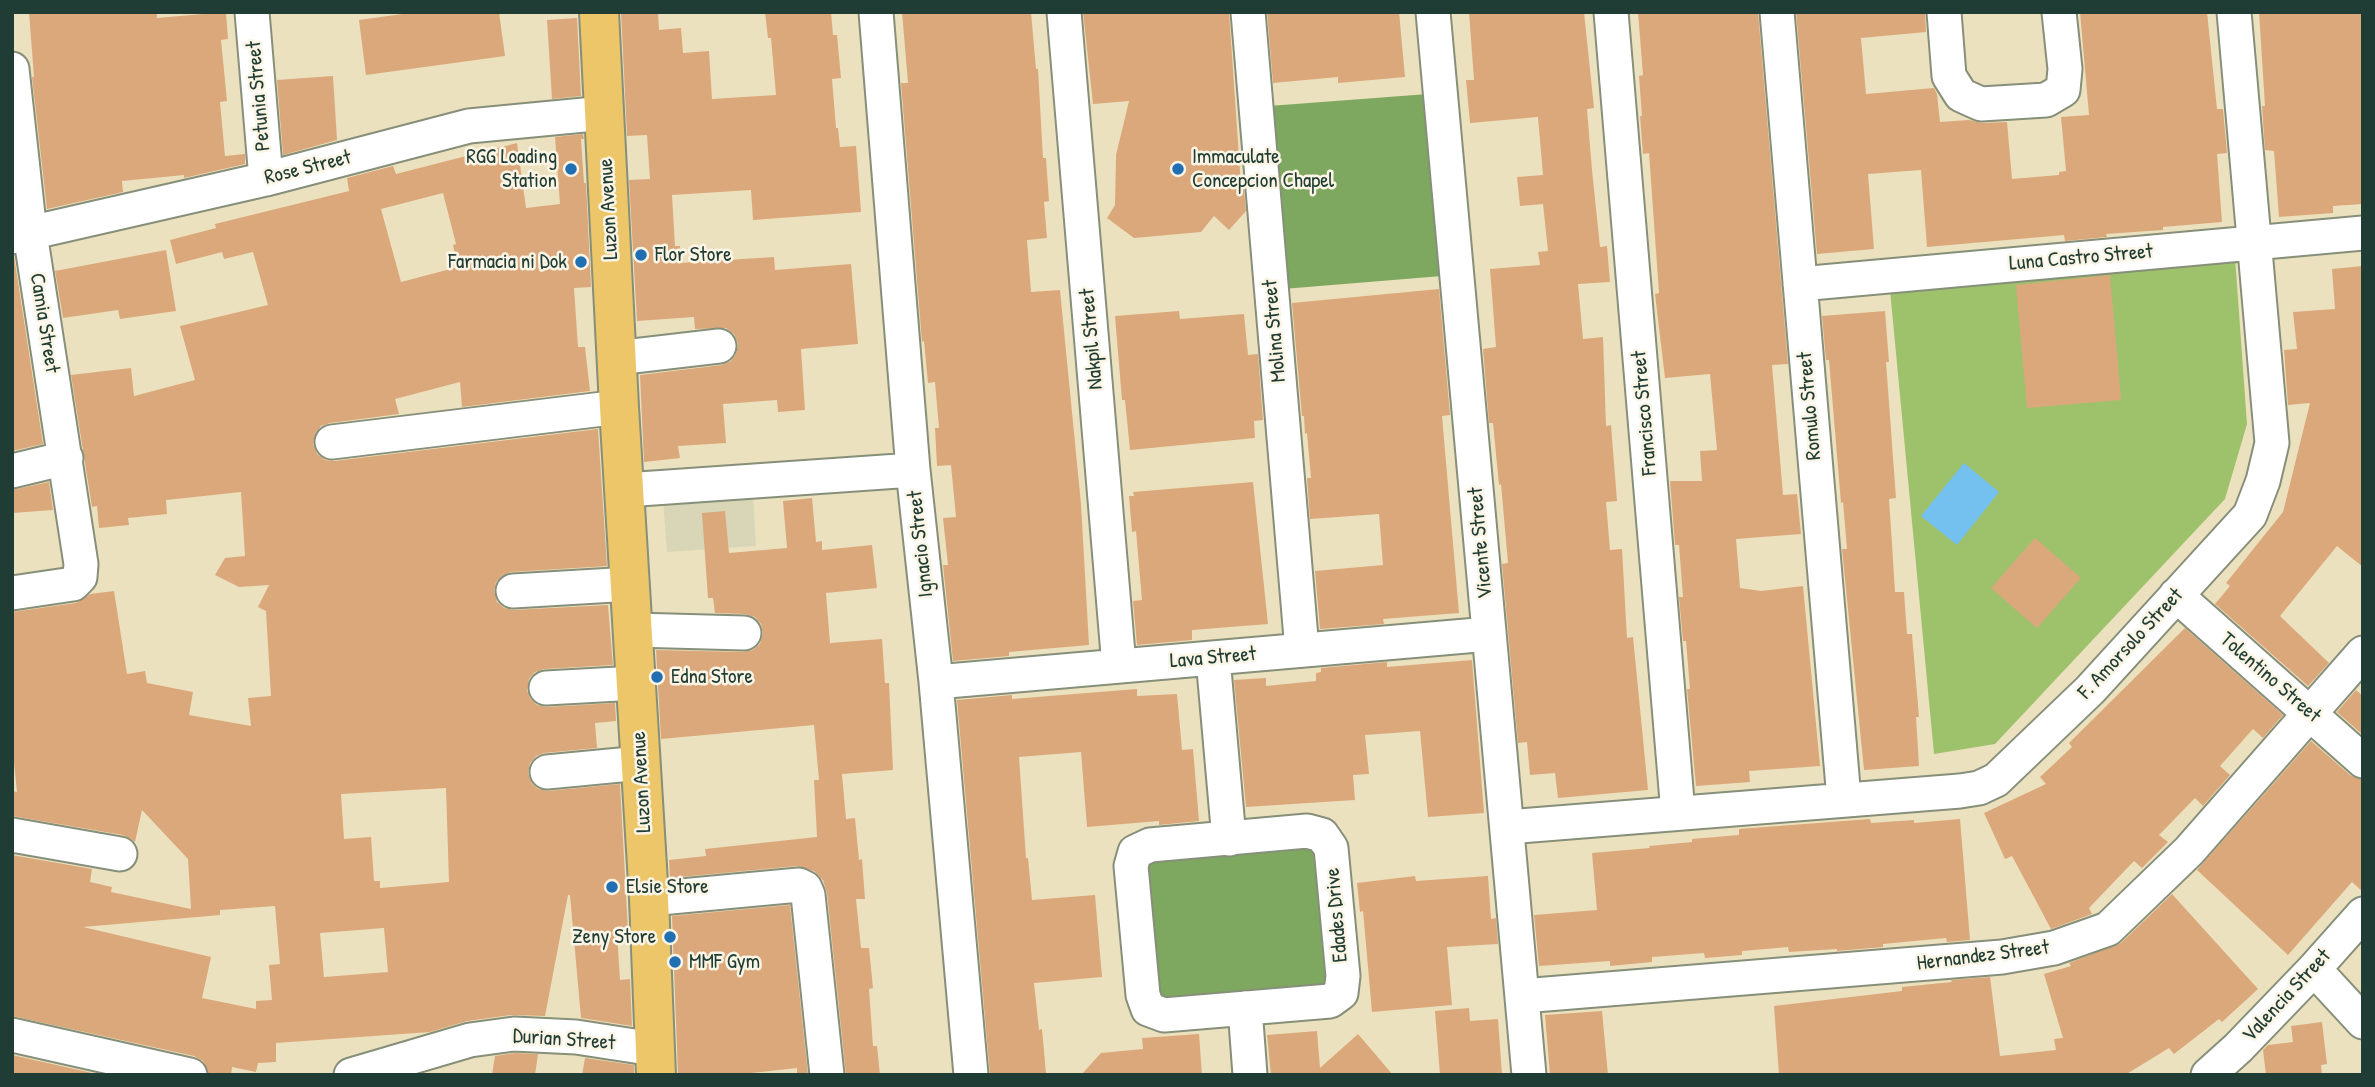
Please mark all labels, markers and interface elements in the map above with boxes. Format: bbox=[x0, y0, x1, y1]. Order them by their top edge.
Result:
street label: Petunia Street bbox=[242, 40, 276, 152]
place label: RGG Loading Station bbox=[466, 144, 557, 194]
place label: Immaculate Concepcion Chapel bbox=[1192, 144, 1334, 194]
street label: Rose Street bbox=[262, 145, 354, 191]
street label: Luzon Avenue bbox=[594, 158, 624, 260]
marker: RGG Loading Station bbox=[563, 161, 579, 177]
marker: Immaculate Concepcion Chapel bbox=[1170, 161, 1186, 177]
street label: Luna Castro Street bbox=[2008, 239, 2154, 277]
place label: Flor Store bbox=[655, 242, 732, 268]
marker: Flor Store bbox=[633, 247, 649, 263]
place label: Farmacia ni Dok bbox=[448, 249, 567, 275]
marker: Farmacia ni Dok bbox=[573, 254, 589, 270]
street label: Camia Street bbox=[24, 271, 64, 375]
street label: Molina Street bbox=[1258, 279, 1292, 383]
street label: Nakpil Street bbox=[1075, 288, 1109, 390]
street label: Francisco Street bbox=[1627, 350, 1663, 476]
street label: Romulo Street bbox=[1793, 351, 1827, 461]
street label: Vicente Street bbox=[1464, 486, 1498, 600]
street label: Ignacio Street bbox=[903, 489, 939, 599]
street label: F. Amorsolo Street bbox=[2073, 583, 2189, 705]
street label: Tolentino Street bbox=[2214, 627, 2326, 729]
street label: Lava Street bbox=[1169, 642, 1257, 674]
place label: Edna Store bbox=[671, 664, 753, 690]
marker: Edna Store bbox=[649, 669, 665, 685]
street label: Luzon Avenue bbox=[627, 731, 657, 833]
street label: Edades Drive bbox=[1320, 867, 1354, 963]
place label: Elsie Store bbox=[626, 874, 709, 900]
marker: Elsie Store bbox=[604, 879, 620, 895]
place label: Zeny Store bbox=[572, 924, 656, 950]
marker: Zeny Store bbox=[662, 929, 678, 945]
street label: Hernandez Street bbox=[1916, 935, 2050, 977]
street label: Valencia Street bbox=[2237, 944, 2337, 1048]
place label: MMF Gym bbox=[689, 949, 760, 975]
marker: MMF Gym bbox=[667, 954, 683, 970]
street label: Durian Street bbox=[512, 1024, 616, 1056]

